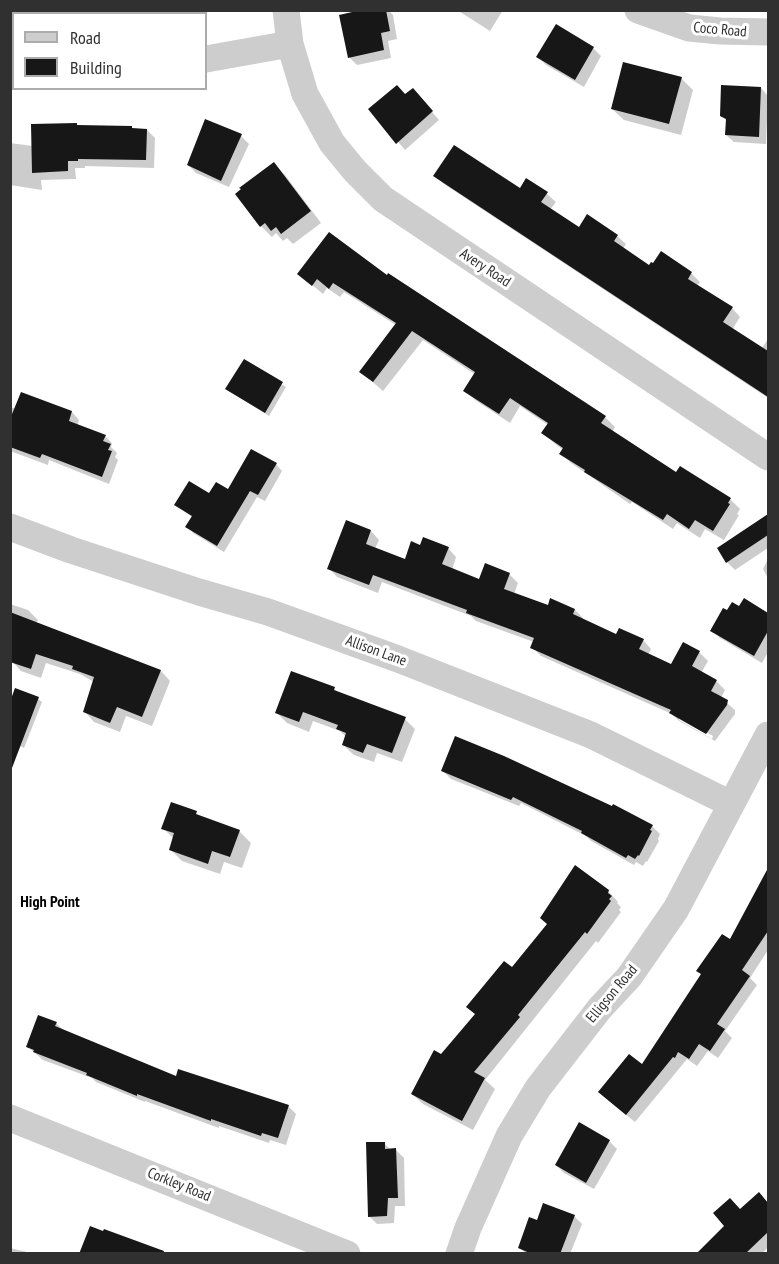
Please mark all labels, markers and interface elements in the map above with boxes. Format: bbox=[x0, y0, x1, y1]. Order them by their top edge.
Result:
legend bbox=[12, 12, 207, 90]
street label: Coco Road bbox=[693, 19, 747, 41]
text: Road bbox=[70, 26, 101, 49]
text: Building bbox=[70, 56, 122, 79]
street label: Avery Road bbox=[456, 245, 514, 291]
street label: Allison Lane bbox=[343, 632, 409, 670]
district label: High Point bbox=[20, 892, 80, 912]
street label: Elligson Road bbox=[583, 961, 641, 1027]
street label: Corkley Road bbox=[145, 1164, 213, 1206]

